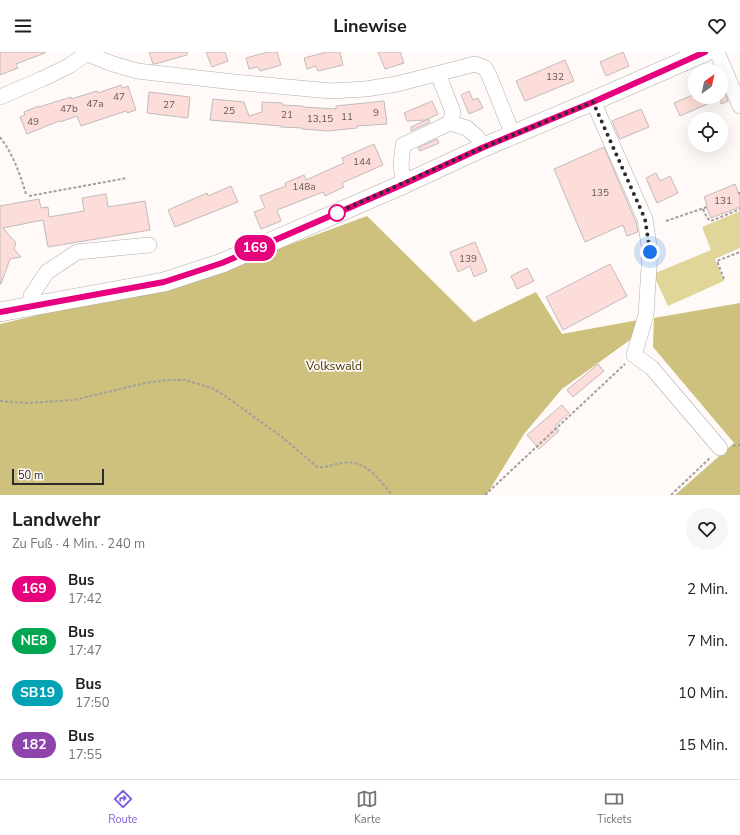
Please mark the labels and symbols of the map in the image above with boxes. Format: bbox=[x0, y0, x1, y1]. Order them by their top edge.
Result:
north arrow bbox=[688, 64, 728, 104]
house number: 132 bbox=[546, 70, 564, 84]
house number: 47 bbox=[113, 90, 125, 104]
house number: 47a bbox=[86, 97, 104, 111]
house number: 27 bbox=[163, 98, 175, 112]
house number: 47b bbox=[60, 102, 78, 116]
house number: 25 bbox=[223, 104, 235, 118]
house number: 9 bbox=[373, 106, 379, 120]
house number: 21 bbox=[281, 108, 293, 122]
house number: 11 bbox=[341, 110, 353, 124]
house number: 13,15 bbox=[307, 112, 333, 126]
house number: 49 bbox=[27, 115, 39, 129]
house number: 144 bbox=[353, 155, 371, 169]
house number: 148a bbox=[292, 180, 316, 194]
house number: 135 bbox=[591, 186, 609, 200]
house number: 131 bbox=[714, 194, 732, 208]
unlabelled marker bbox=[328, 204, 346, 222]
line badge: 169 bbox=[232, 235, 278, 261]
your location bbox=[640, 242, 660, 262]
house number: 139 bbox=[459, 252, 477, 266]
park label: Volkswald bbox=[305, 358, 362, 374]
scale bar bbox=[12, 467, 104, 486]

